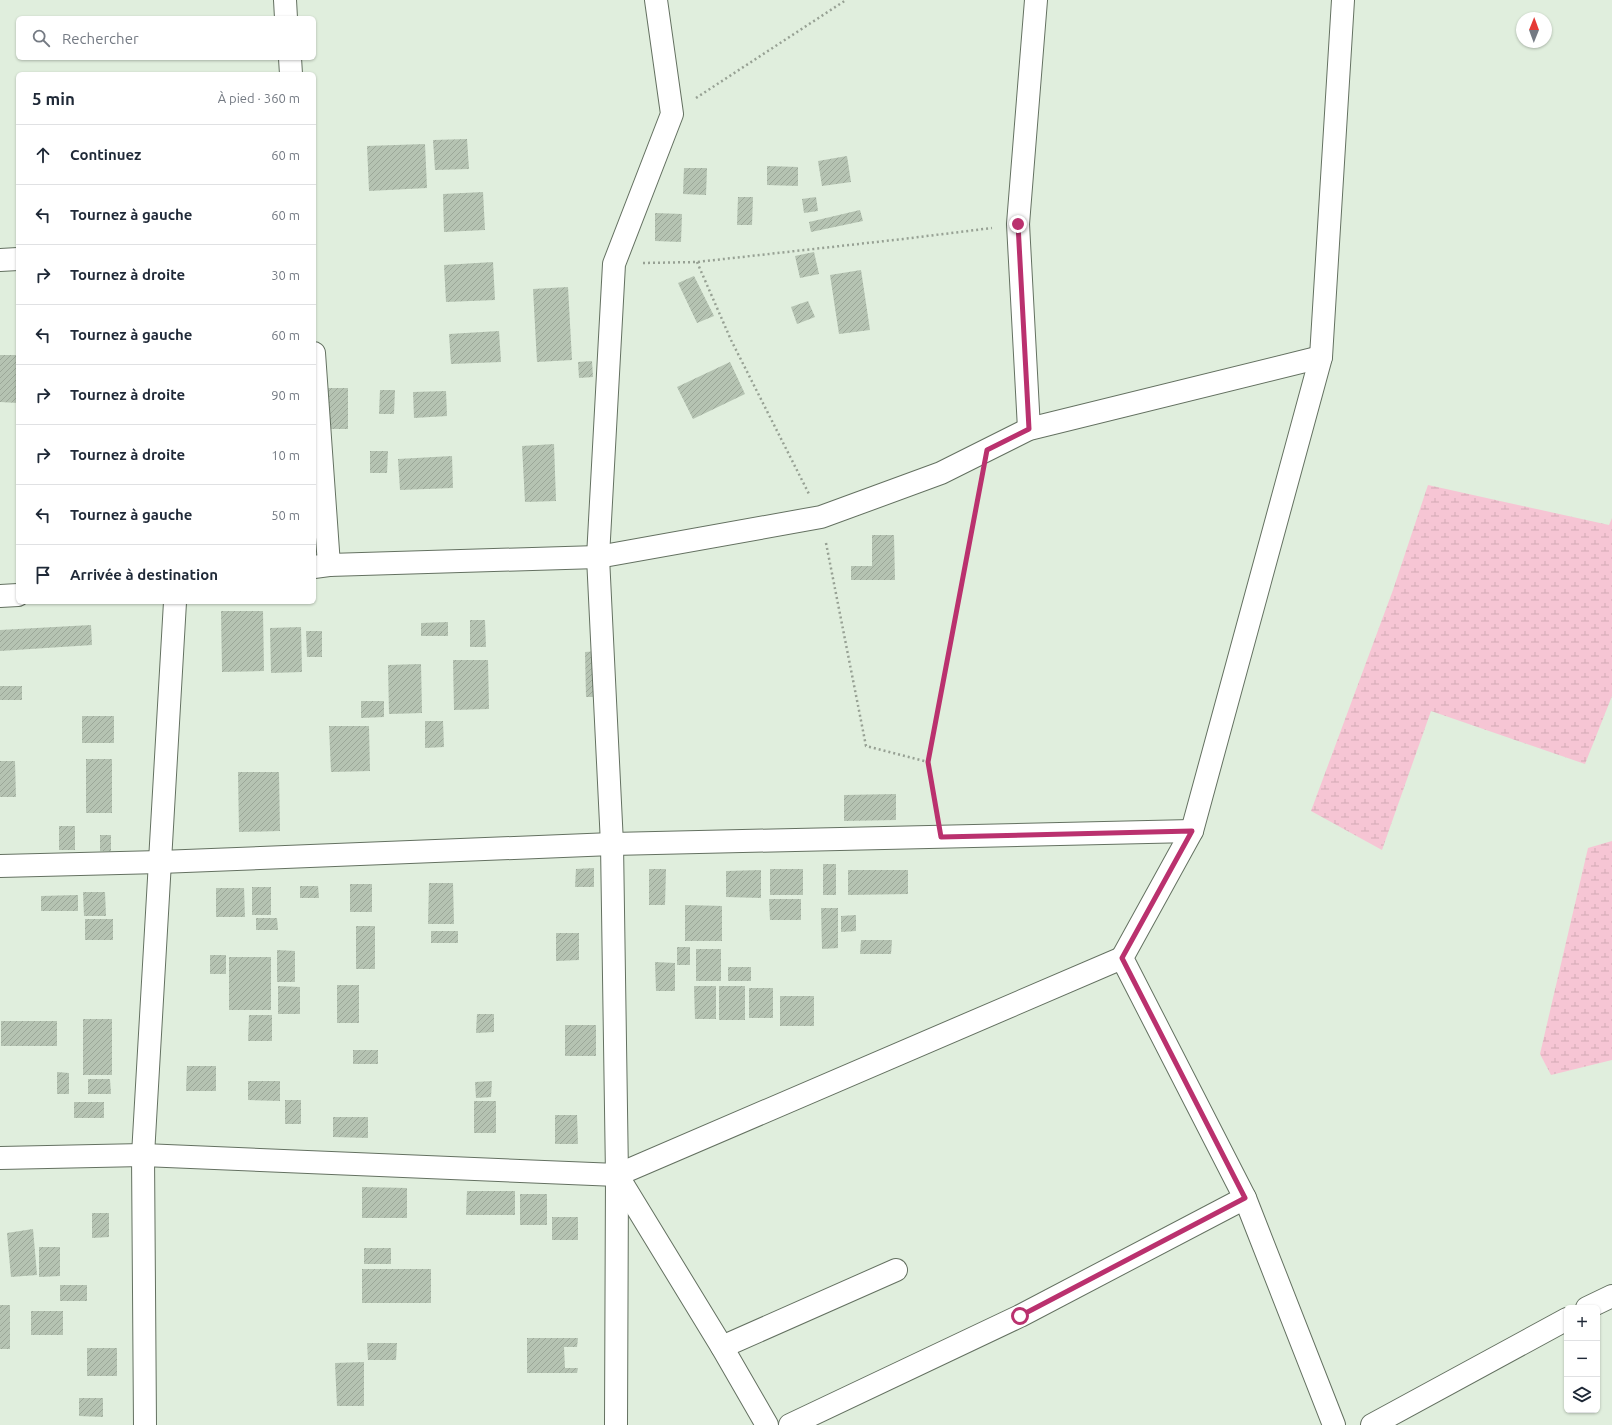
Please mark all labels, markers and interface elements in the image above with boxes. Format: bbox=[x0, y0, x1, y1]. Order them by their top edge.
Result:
north arrow bbox=[1516, 12, 1552, 48]
search box bbox=[16, 16, 316, 60]
icon: search bbox=[30, 27, 52, 49]
text: Rechercher bbox=[62, 30, 139, 47]
text: 5 min bbox=[32, 89, 75, 108]
text: À pied · 360 m bbox=[218, 91, 300, 105]
icon: ahead bbox=[32, 144, 54, 166]
text: Continuez bbox=[70, 146, 141, 163]
text: 60 m bbox=[271, 148, 300, 162]
icon: left bbox=[32, 204, 54, 226]
text: Tournez à gauche bbox=[70, 206, 193, 223]
text: 60 m bbox=[271, 208, 300, 222]
route end bbox=[1009, 215, 1027, 233]
icon: right bbox=[32, 264, 54, 286]
text: Tournez à droite bbox=[70, 266, 185, 283]
text: 30 m bbox=[271, 268, 300, 282]
icon: left bbox=[32, 324, 54, 346]
text: Tournez à gauche bbox=[70, 326, 193, 343]
text: 60 m bbox=[271, 328, 300, 342]
icon: right bbox=[32, 384, 54, 406]
text: Tournez à droite bbox=[70, 386, 185, 403]
text: 90 m bbox=[271, 388, 300, 402]
icon: right bbox=[32, 444, 54, 466]
text: Tournez à droite bbox=[70, 446, 185, 463]
text: 10 m bbox=[271, 448, 300, 462]
icon: left bbox=[32, 504, 54, 526]
text: Tournez à gauche bbox=[70, 506, 193, 523]
text: 50 m bbox=[271, 508, 300, 522]
icon: arrive bbox=[32, 564, 54, 586]
text: Arrivée à destination bbox=[70, 566, 218, 583]
map controls bbox=[1564, 1305, 1600, 1413]
button: + bbox=[1564, 1305, 1600, 1341]
route start bbox=[1011, 1307, 1029, 1325]
button: − bbox=[1564, 1341, 1600, 1377]
button: layers bbox=[1564, 1377, 1600, 1413]

